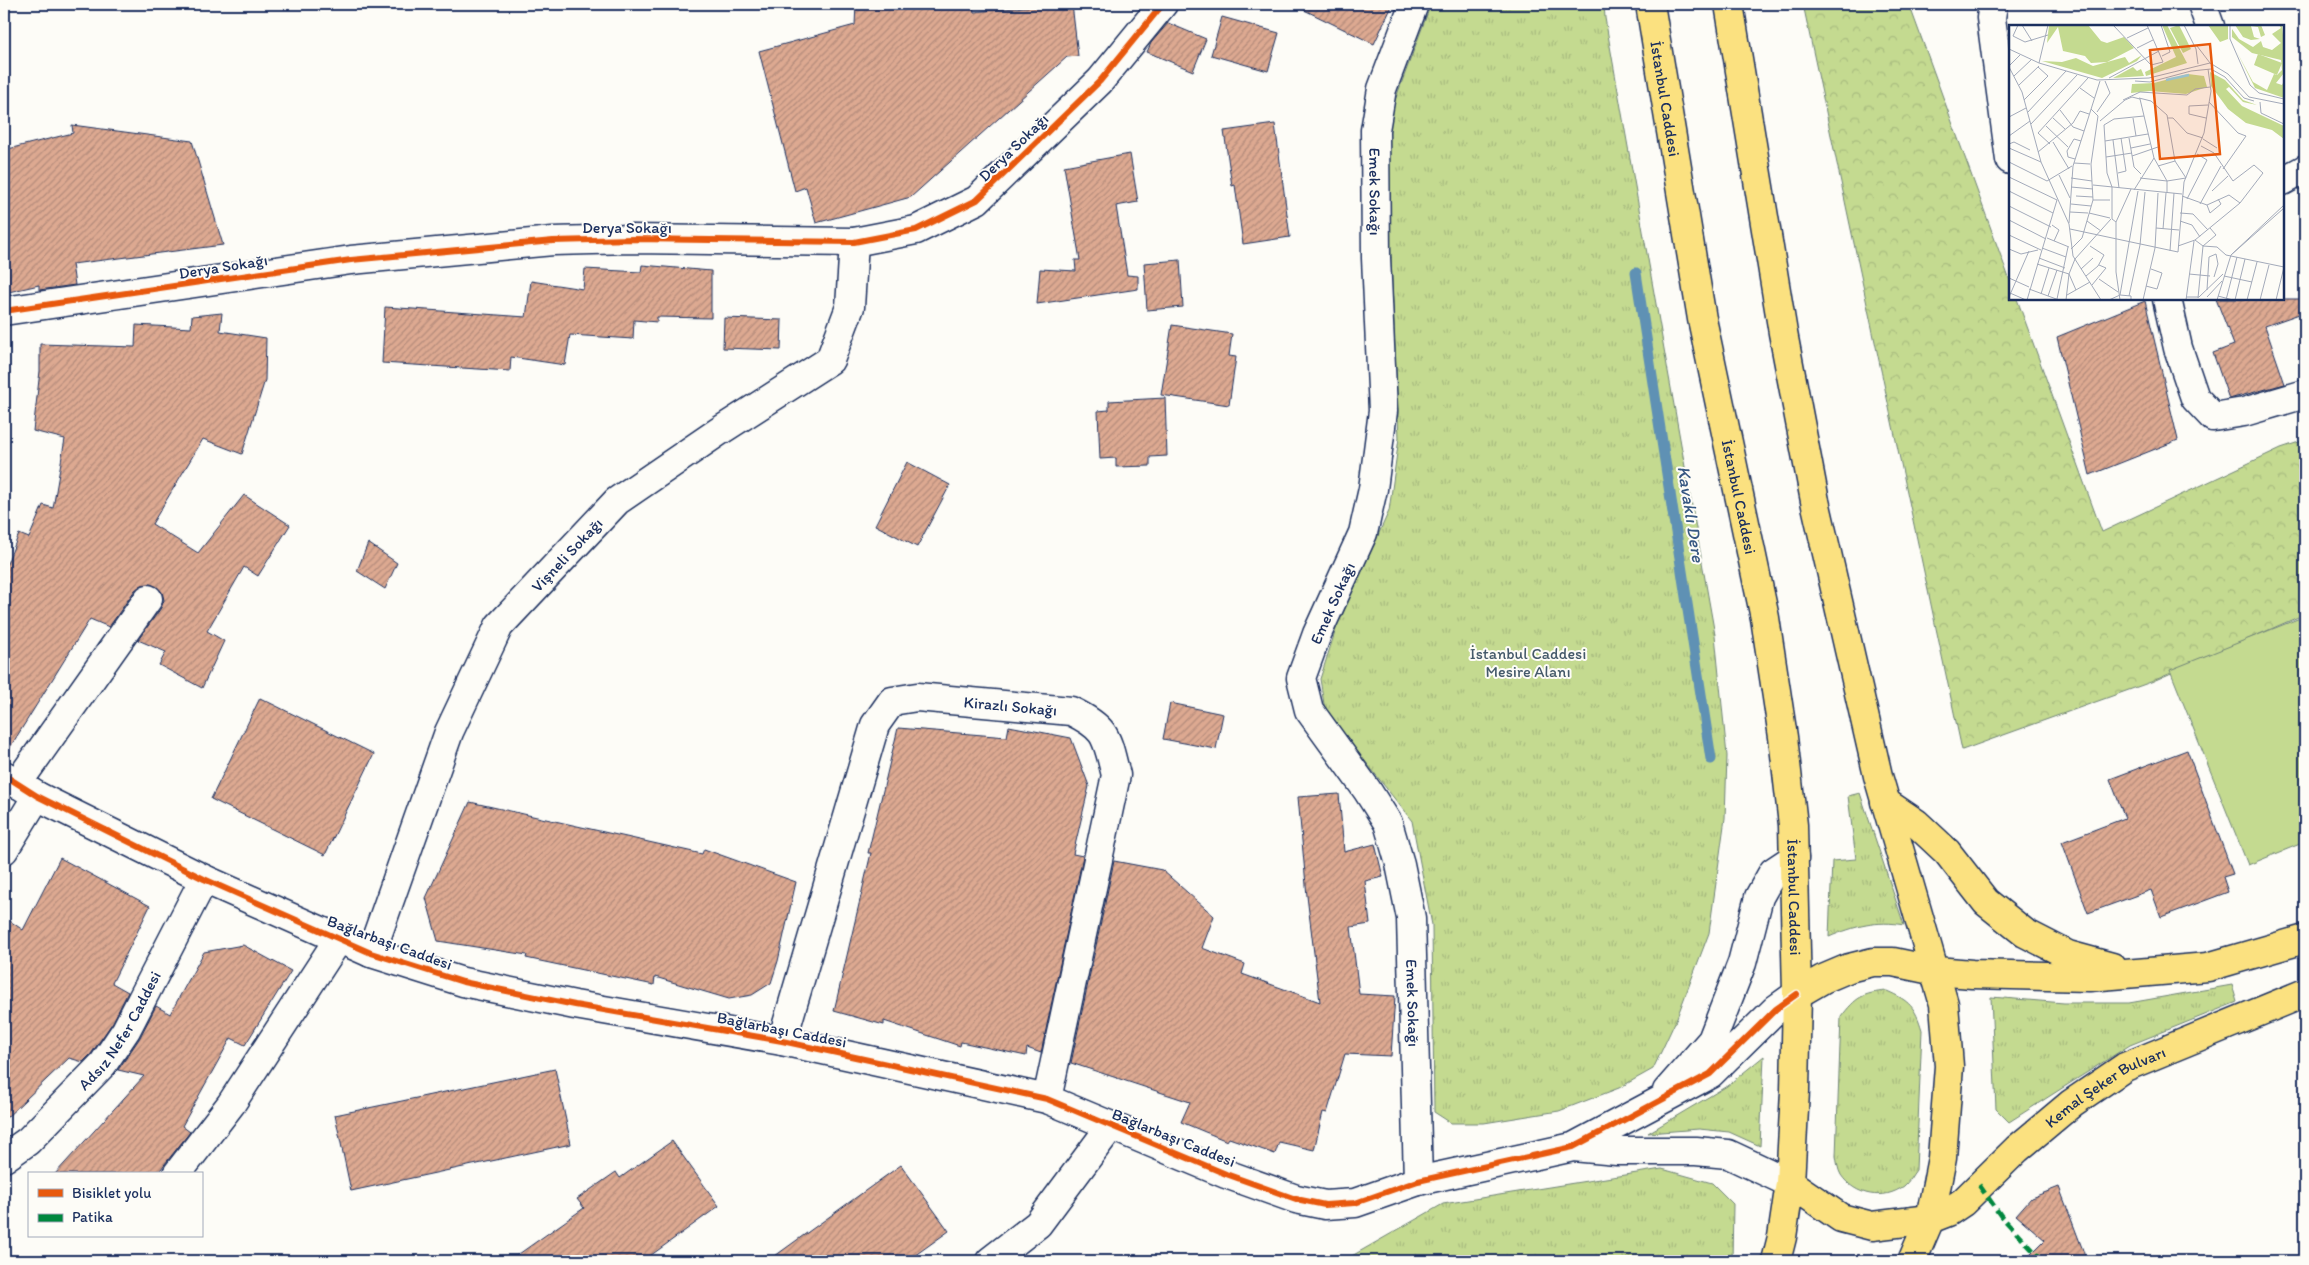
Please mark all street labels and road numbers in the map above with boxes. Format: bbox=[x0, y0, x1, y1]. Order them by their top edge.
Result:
street label: İstanbul Caddesi bbox=[1646, 40, 1684, 158]
street label: Derya Sokağı bbox=[975, 109, 1052, 185]
street label: Emek Sokağı bbox=[1365, 148, 1385, 236]
street label: Derya Sokağı bbox=[582, 218, 672, 237]
street label: Derya Sokağı bbox=[177, 250, 269, 283]
street label: İstanbul Caddesi bbox=[1718, 438, 1760, 556]
street label: Vişneli Sokağı bbox=[527, 514, 607, 596]
street label: Emek Sokağı bbox=[1306, 559, 1359, 647]
street label: Kirazlı Sokağı bbox=[963, 692, 1058, 720]
street label: İstanbul Caddesi bbox=[1783, 839, 1805, 956]
street label: Bağlarbaşı Caddesi bbox=[325, 911, 455, 974]
street label: Emek Sokağı bbox=[1402, 959, 1423, 1047]
street label: Adsız Nefer Caddesi bbox=[74, 968, 165, 1094]
street label: Bağlarbaşı Caddesi bbox=[715, 1008, 848, 1051]
street label: Kemal Şeker Bulvarı bbox=[2041, 1042, 2168, 1132]
street label: Bağlarbaşı Caddesi bbox=[1109, 1104, 1238, 1171]

